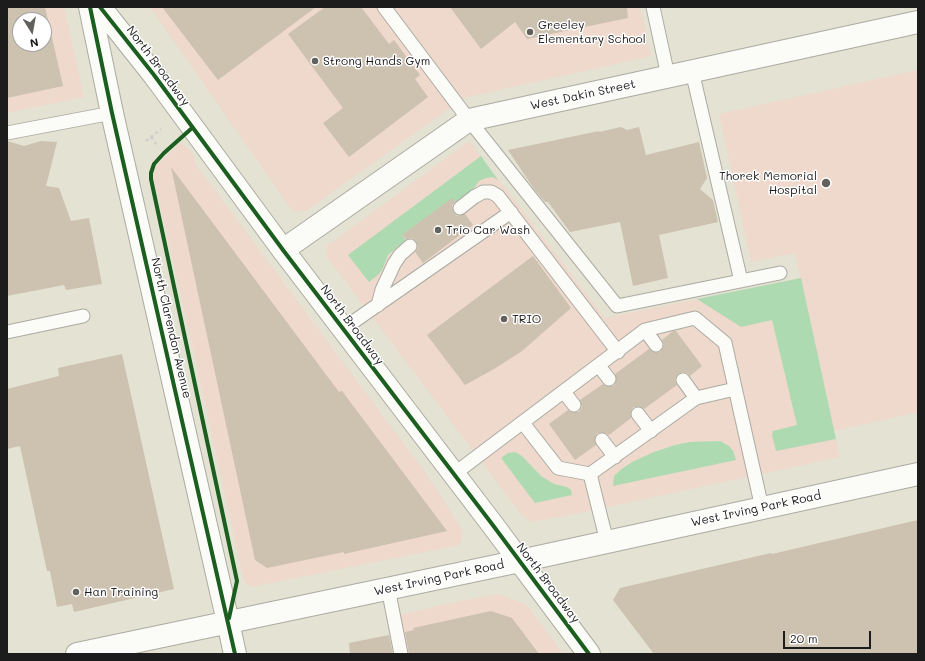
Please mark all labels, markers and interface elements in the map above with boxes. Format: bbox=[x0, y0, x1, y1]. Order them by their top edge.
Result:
north arrow bbox=[12, 12, 52, 52]
place label: Greeley Elementary School bbox=[538, 18, 646, 46]
street label: North Broadway bbox=[123, 23, 193, 109]
marker: Greeley Elementary School bbox=[525, 27, 535, 37]
text: N bbox=[29, 35, 40, 51]
place label: Strong Hands Gym bbox=[323, 54, 430, 68]
marker: Strong Hands Gym bbox=[310, 56, 320, 66]
street label: West Dakin Street bbox=[529, 77, 637, 113]
place label: Thorek Memorial Hospital bbox=[719, 169, 817, 197]
marker: Thorek Memorial Hospital bbox=[820, 177, 832, 189]
place label: Trio Car Wash bbox=[446, 223, 530, 237]
marker: Trio Car Wash bbox=[433, 225, 443, 235]
street label: North Clarendon Avenue bbox=[148, 256, 194, 400]
street label: North Broadway bbox=[317, 282, 387, 368]
place label: TRIO bbox=[512, 312, 541, 326]
marker: TRIO bbox=[499, 314, 509, 324]
street label: West Irving Park Road bbox=[690, 488, 822, 530]
street label: North Broadway bbox=[513, 540, 583, 626]
street label: West Irving Park Road bbox=[373, 557, 505, 599]
place label: Han Training bbox=[84, 585, 158, 599]
marker: Han Training bbox=[71, 587, 81, 597]
scale bar bbox=[785, 623, 873, 649]
text: 20 m bbox=[790, 630, 818, 646]

